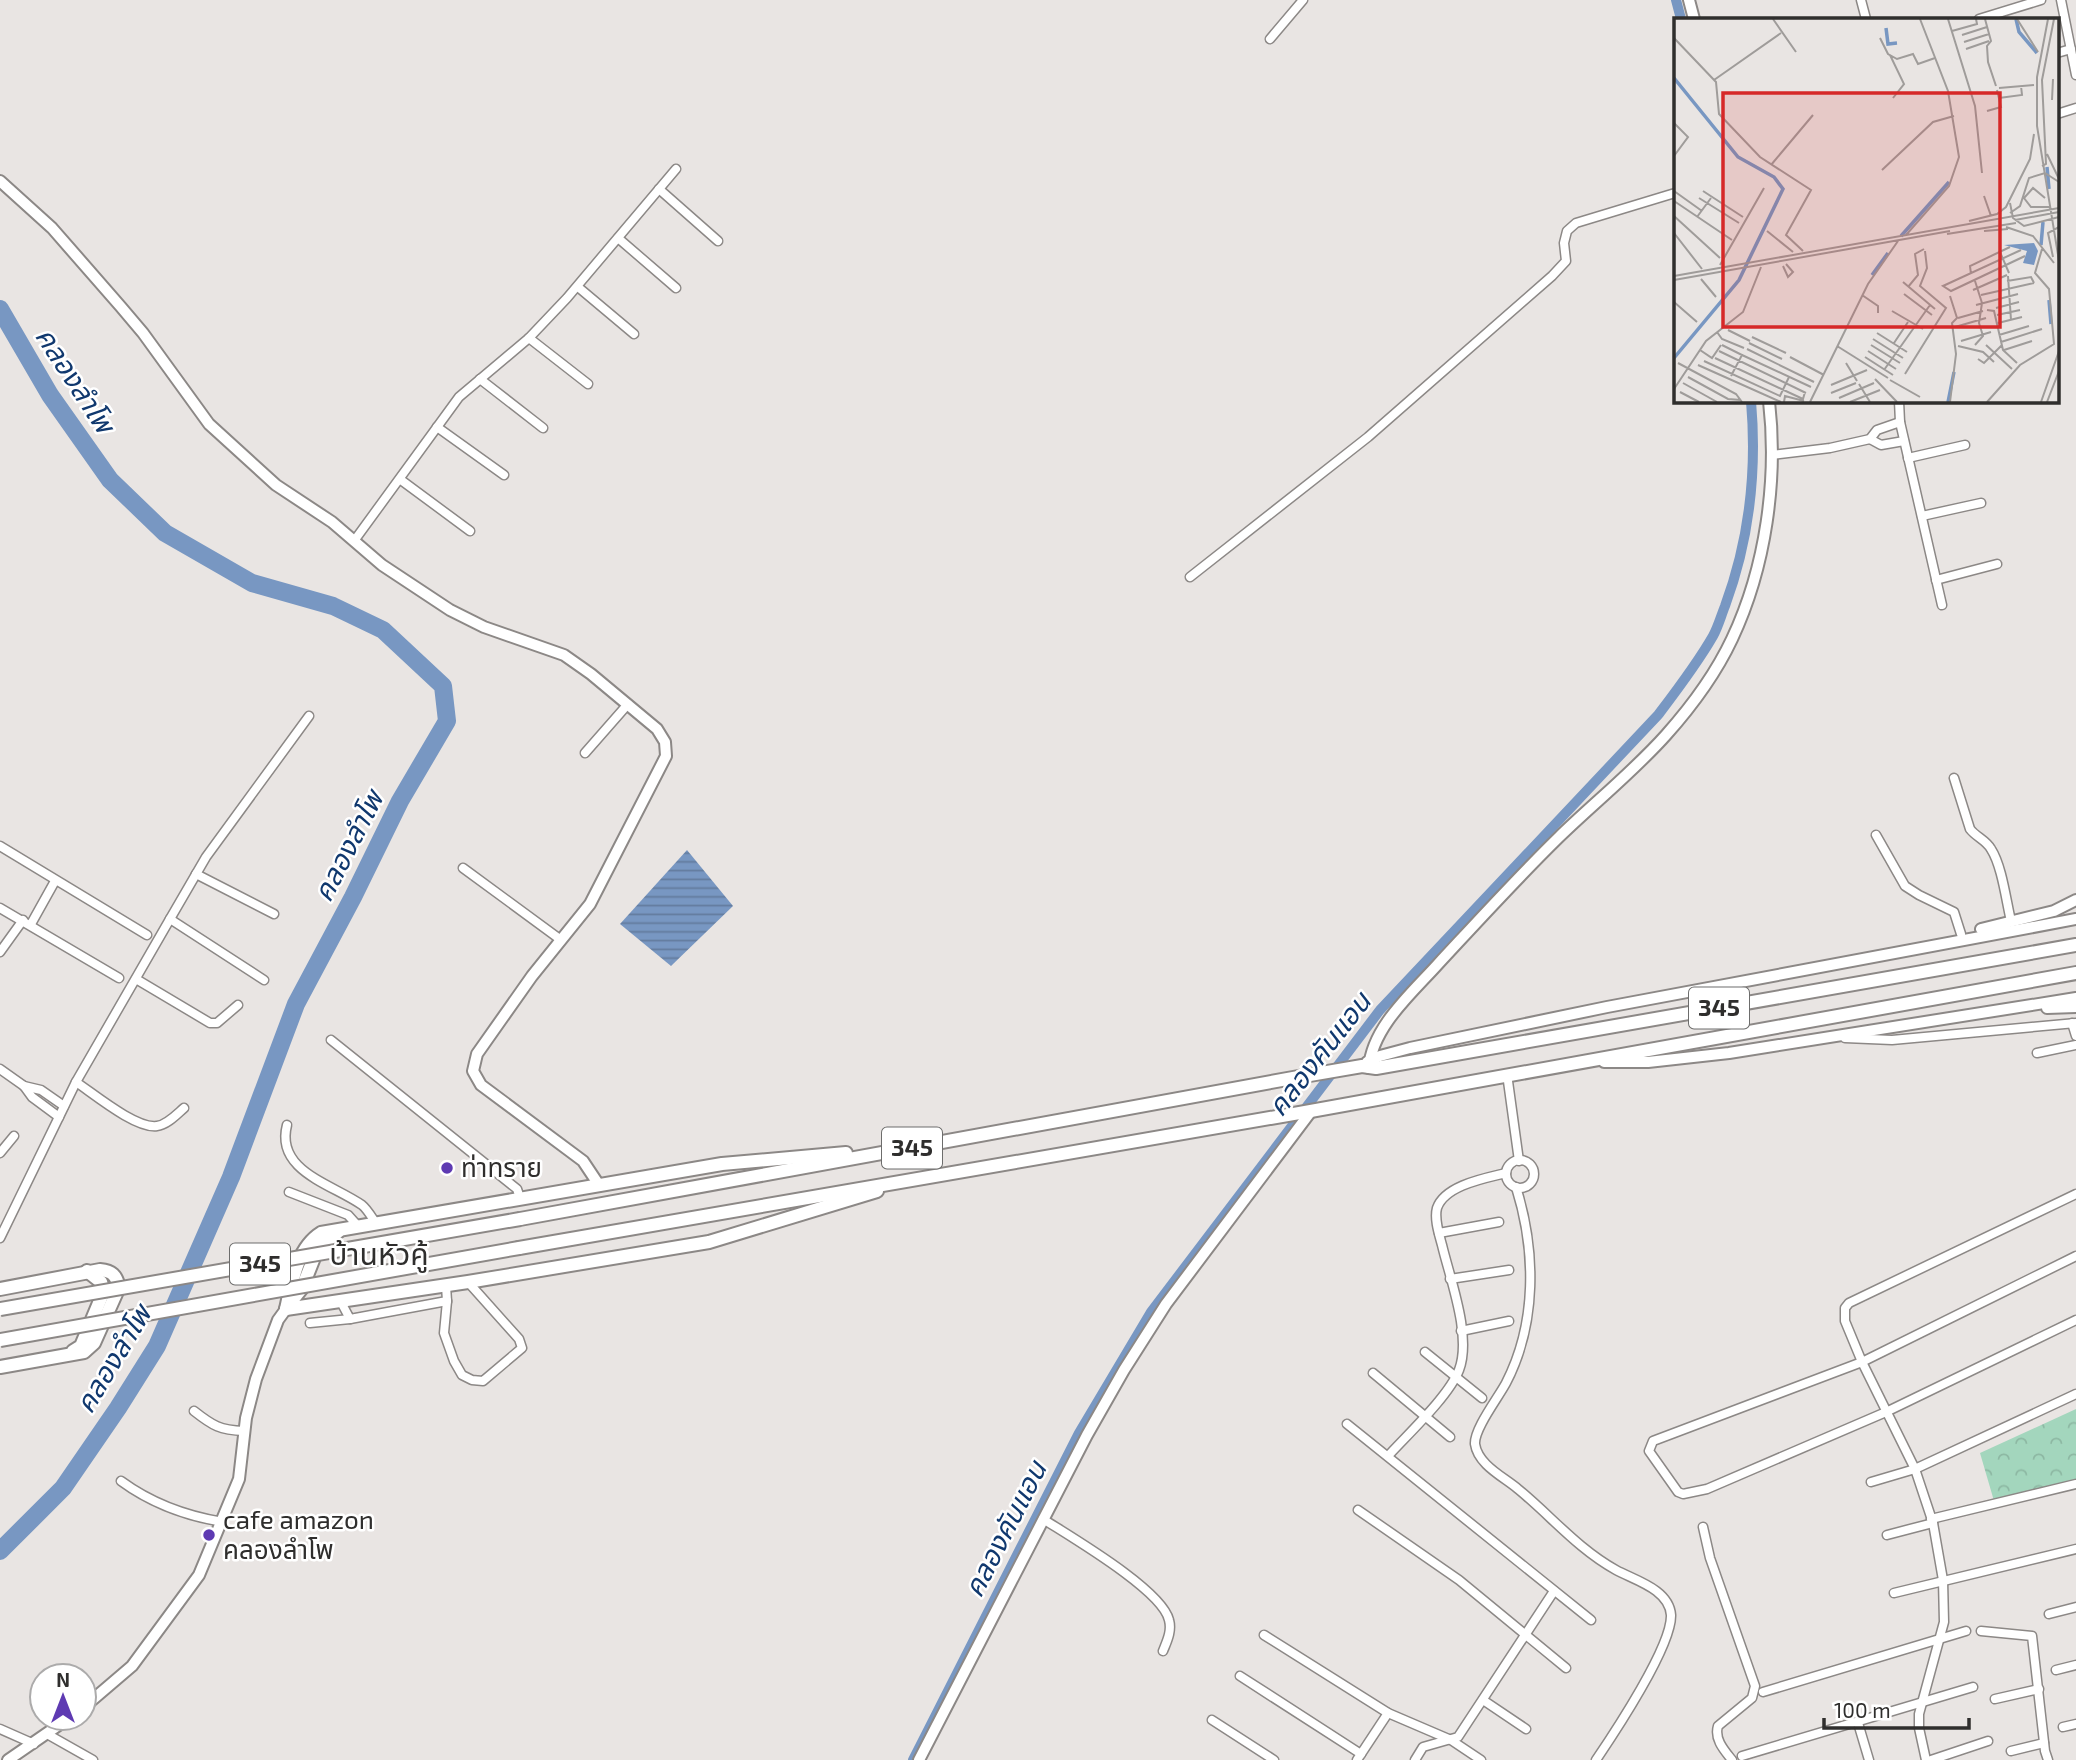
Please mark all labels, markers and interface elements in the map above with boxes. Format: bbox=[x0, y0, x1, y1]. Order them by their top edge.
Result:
inset map bbox=[1674, 18, 2058, 402]
water label: คลองลำโพ bbox=[29, 320, 124, 442]
water label: คลองลำโพ bbox=[305, 782, 391, 906]
water label: คลองคันแอน bbox=[1259, 983, 1378, 1122]
road number: 345 bbox=[1689, 988, 1749, 1028]
road number: 345 bbox=[882, 1128, 942, 1168]
place label: ท่าทราย bbox=[461, 1151, 542, 1182]
marker: ท่าทราย bbox=[439, 1160, 455, 1176]
district label: บ้านหัวคู้ bbox=[329, 1235, 429, 1273]
road number: 345 bbox=[230, 1244, 290, 1284]
water label: คลองลำโพ bbox=[67, 1296, 159, 1418]
water label: คลองคันแอน bbox=[955, 1453, 1054, 1602]
place label: cafe amazon คลองลำโพ bbox=[223, 1503, 374, 1564]
marker: cafe amazon คลองลำโพ bbox=[201, 1527, 217, 1543]
north arrow bbox=[28, 1662, 98, 1732]
text: N bbox=[56, 1668, 70, 1691]
scale bar bbox=[1824, 1686, 1969, 1730]
text: 100 m bbox=[1834, 1697, 1891, 1722]

